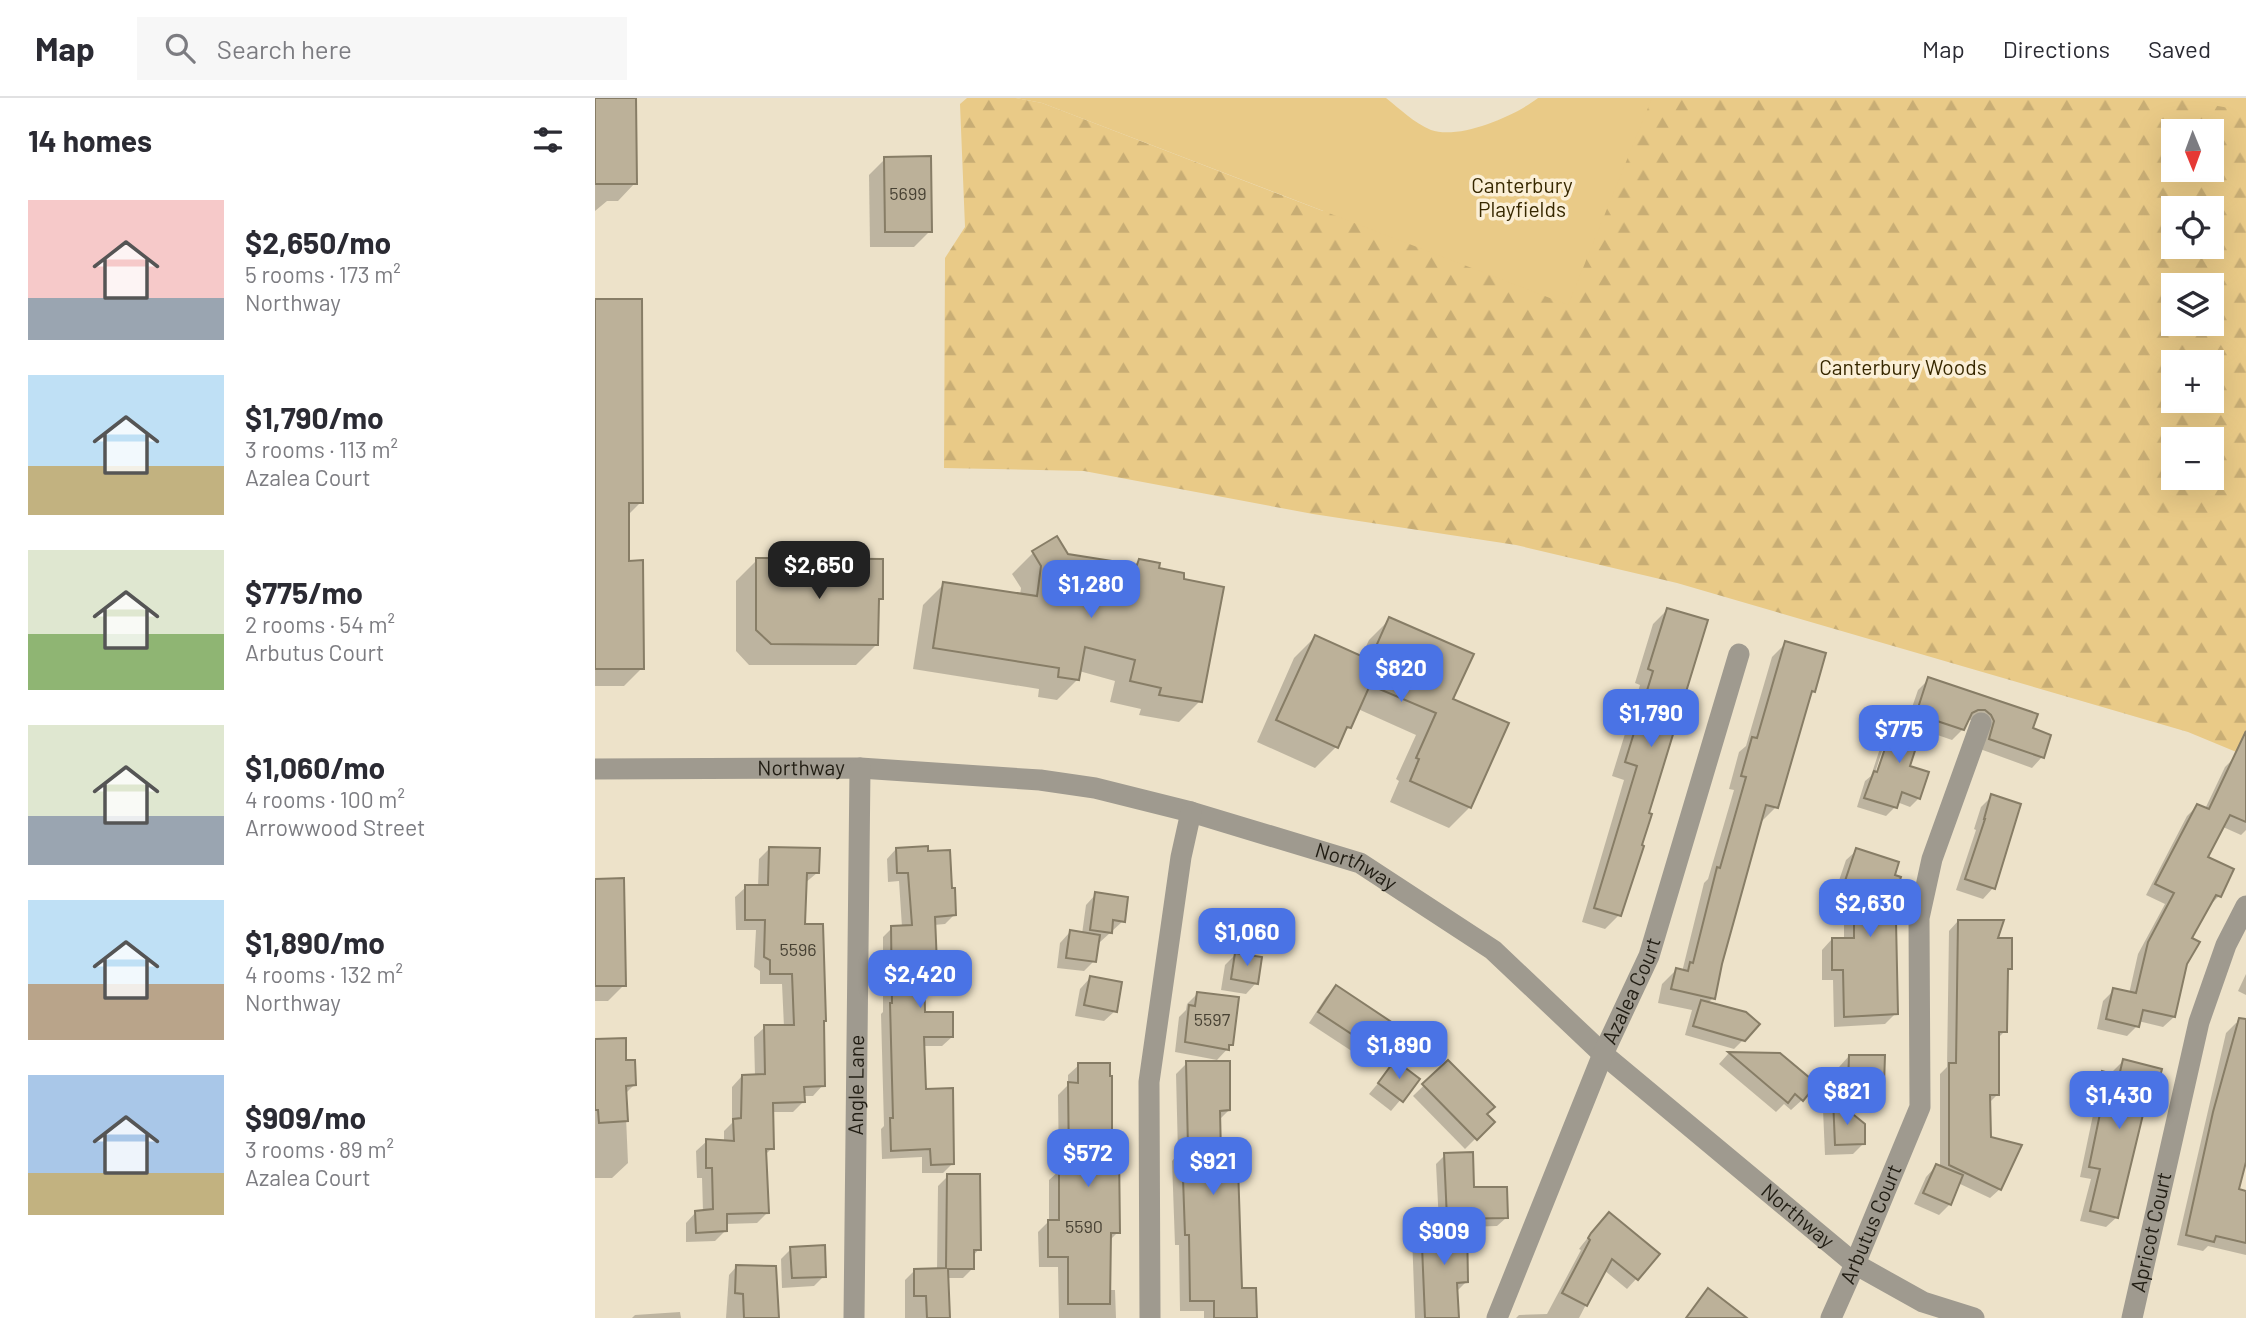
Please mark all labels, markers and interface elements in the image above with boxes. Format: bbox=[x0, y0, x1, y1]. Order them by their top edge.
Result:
search box bbox=[137, 17, 627, 80]
text: Map bbox=[35, 28, 95, 68]
icon: search bbox=[161, 29, 199, 67]
text: Search here bbox=[217, 33, 352, 64]
text: Map bbox=[1922, 34, 1965, 63]
text: Directions bbox=[2003, 34, 2110, 63]
text: Saved bbox=[2148, 34, 2211, 63]
north arrow bbox=[2161, 119, 2224, 182]
map controls bbox=[2161, 119, 2224, 490]
icon: filters bbox=[529, 121, 567, 159]
text: 14 homes bbox=[28, 122, 152, 158]
park label: Canterbury Playfields bbox=[1471, 172, 1573, 221]
house number: 5699 bbox=[889, 182, 927, 204]
button: locate bbox=[2161, 196, 2224, 259]
text: $2,650/mo bbox=[245, 224, 391, 260]
icon: home bbox=[84, 228, 168, 312]
text: 5 rooms · 173 m² bbox=[245, 260, 401, 288]
button: layers bbox=[2161, 273, 2224, 336]
text: Northway bbox=[245, 288, 341, 316]
button: + bbox=[2161, 350, 2224, 413]
park label: Canterbury Woods bbox=[1819, 354, 1987, 379]
text: $1,790/mo bbox=[245, 399, 384, 435]
icon: home bbox=[84, 403, 168, 487]
button: − bbox=[2161, 427, 2224, 490]
text: 3 rooms · 113 m² bbox=[245, 435, 398, 463]
text: Azalea Court bbox=[245, 463, 371, 491]
pin: $2,650 bbox=[762, 542, 876, 601]
text: $2,650 bbox=[784, 550, 854, 578]
pin: $1,280 bbox=[1034, 560, 1148, 620]
text: $1,280 bbox=[1058, 569, 1124, 597]
text: $775/mo bbox=[245, 574, 363, 610]
icon: home bbox=[84, 578, 168, 662]
text: 2 rooms · 54 m² bbox=[245, 610, 395, 638]
text: Arbutus Court bbox=[245, 638, 384, 666]
pin: $820 bbox=[1360, 644, 1442, 704]
text: $820 bbox=[1375, 653, 1427, 681]
pin: $1,790 bbox=[1594, 690, 1708, 749]
text: $1,790 bbox=[1619, 698, 1683, 726]
pin: $775 bbox=[1858, 706, 1940, 765]
text: $775 bbox=[1875, 714, 1923, 742]
text: $1,060/mo bbox=[245, 749, 385, 785]
icon: home bbox=[84, 753, 168, 837]
street label: Northway bbox=[757, 754, 845, 779]
text: 4 rooms · 100 m² bbox=[245, 785, 405, 813]
text: Arrowwood Street bbox=[245, 813, 425, 841]
street label: Northway bbox=[1313, 836, 1403, 895]
pin: $2,630 bbox=[1813, 880, 1927, 939]
text: $2,630 bbox=[1835, 888, 1905, 916]
pin: $1,060 bbox=[1190, 908, 1304, 968]
text: $1,060 bbox=[1214, 917, 1280, 945]
text: $1,890/mo bbox=[245, 924, 385, 960]
icon: home bbox=[84, 928, 168, 1012]
street label: Azalea Court bbox=[1595, 934, 1665, 1048]
house number: 5596 bbox=[779, 938, 817, 960]
pin: $2,420 bbox=[863, 950, 977, 1010]
text: $2,420 bbox=[884, 959, 956, 987]
text: 4 rooms · 132 m² bbox=[245, 960, 403, 988]
text: Northway bbox=[245, 988, 341, 1016]
house number: 5597 bbox=[1194, 1008, 1231, 1030]
pin: $1,890 bbox=[1342, 1021, 1456, 1081]
text: $1,890 bbox=[1366, 1030, 1432, 1058]
street label: Angle Lane bbox=[842, 1035, 868, 1135]
pin: $821 bbox=[1806, 1068, 1888, 1127]
pin: $1,430 bbox=[2062, 1072, 2176, 1131]
text: $821 bbox=[1824, 1076, 1870, 1104]
text: $1,430 bbox=[2086, 1080, 2152, 1108]
text: $909/mo bbox=[245, 1099, 366, 1135]
icon: home bbox=[84, 1103, 168, 1187]
pin: $572 bbox=[1047, 1130, 1129, 1189]
text: 3 rooms · 89 m² bbox=[245, 1135, 394, 1163]
text: $572 bbox=[1063, 1138, 1113, 1166]
pin: $921 bbox=[1172, 1138, 1254, 1197]
text: $921 bbox=[1190, 1146, 1236, 1174]
street label: Arbutus Court bbox=[1834, 1160, 1906, 1287]
text: Azalea Court bbox=[245, 1163, 371, 1191]
street label: Apricot Court bbox=[2124, 1169, 2176, 1294]
street label: Northway bbox=[1757, 1177, 1840, 1253]
pin: $909 bbox=[1403, 1208, 1485, 1267]
house number: 5590 bbox=[1065, 1215, 1103, 1237]
text: $909 bbox=[1419, 1216, 1469, 1244]

